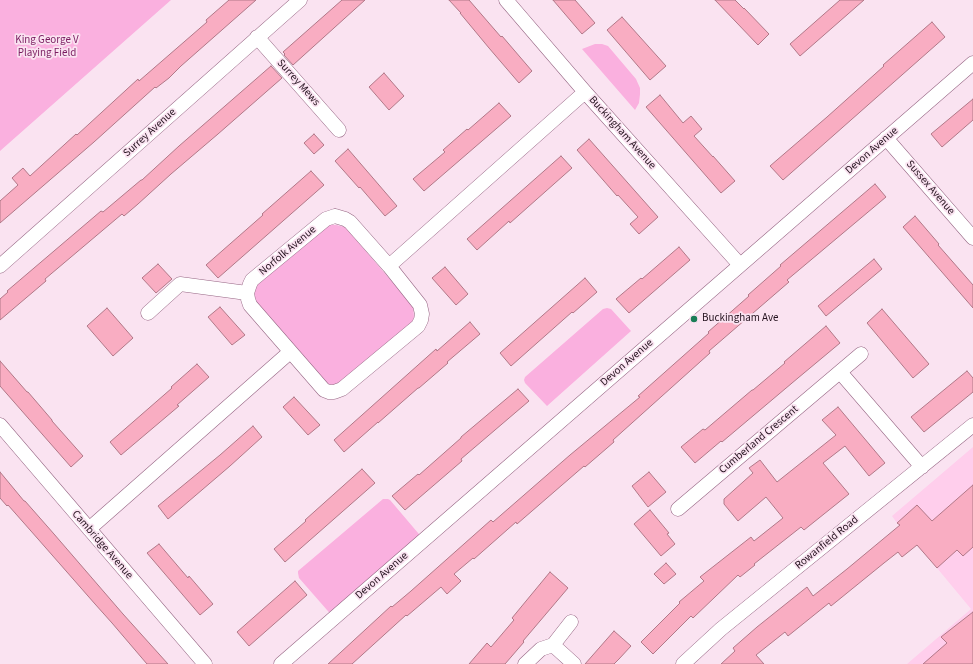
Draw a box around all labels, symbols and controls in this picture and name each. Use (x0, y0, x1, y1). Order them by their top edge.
park label: King George V Playing Field (15, 34, 79, 60)
street label: Surrey Mews (274, 57, 322, 109)
street label: Buckingham Avenue (586, 94, 658, 172)
street label: Surrey Avenue (121, 106, 179, 160)
street label: Devon Avenue (843, 125, 901, 177)
street label: Sussex Avenue (903, 158, 957, 218)
street label: Norfolk Avenue (257, 223, 319, 279)
place label: Buckingham Ave (702, 312, 778, 326)
marker: Buckingham Ave (689, 314, 699, 324)
street label: Devon Avenue (598, 337, 656, 389)
street label: Cumberland Crescent (717, 403, 801, 477)
street label: Cambridge Avenue (69, 508, 135, 582)
street label: Rowanfield Road (793, 513, 861, 573)
street label: Devon Avenue (353, 550, 411, 602)

